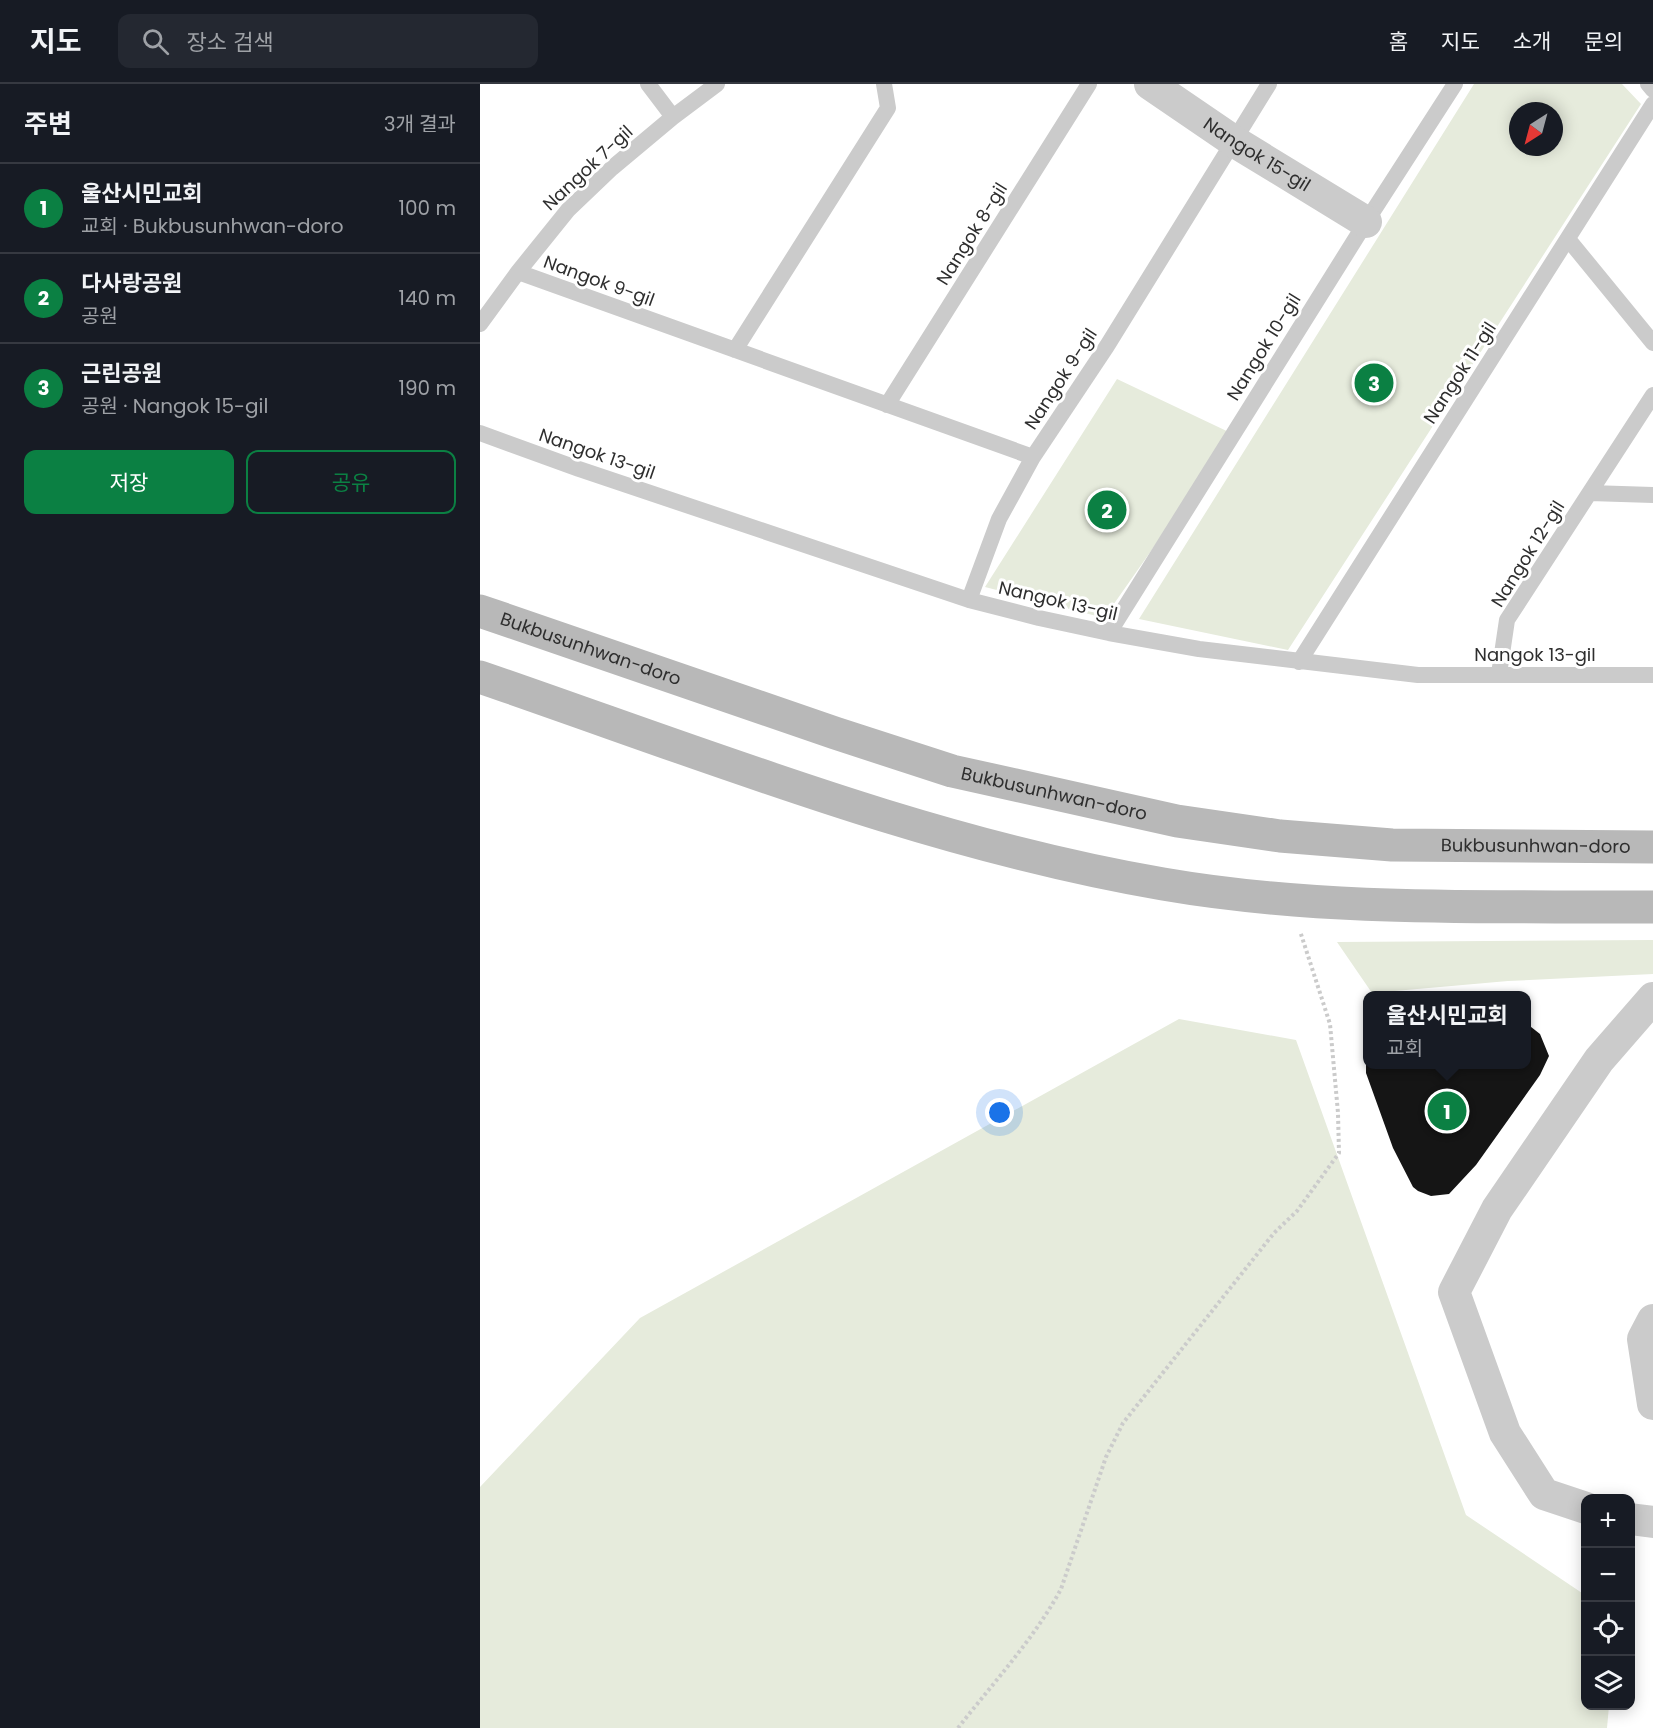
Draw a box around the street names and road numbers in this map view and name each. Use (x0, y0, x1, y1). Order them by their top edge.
street label: Nangok 15-gil (1198, 111, 1315, 197)
street label: Nangok 7-gil (537, 119, 638, 216)
street label: Nangok 8-gil (930, 178, 1013, 290)
street label: Nangok 9-gil (540, 249, 658, 312)
street label: Nangok 10-gil (1221, 288, 1307, 405)
street label: Nangok 11-gil (1417, 317, 1502, 428)
street label: Nangok 9-gil (1018, 323, 1103, 434)
street label: Nangok 13-gil (536, 422, 659, 485)
street label: Nangok 12-gil (1485, 496, 1570, 612)
street label: Nangok 13-gil (996, 575, 1120, 626)
street label: Bukbusunhwan-doro (497, 606, 685, 691)
street label: Nangok 13-gil (1474, 642, 1596, 667)
street label: Bukbusunhwan-doro (959, 760, 1150, 826)
street label: Bukbusunhwan-doro (1441, 832, 1631, 859)

